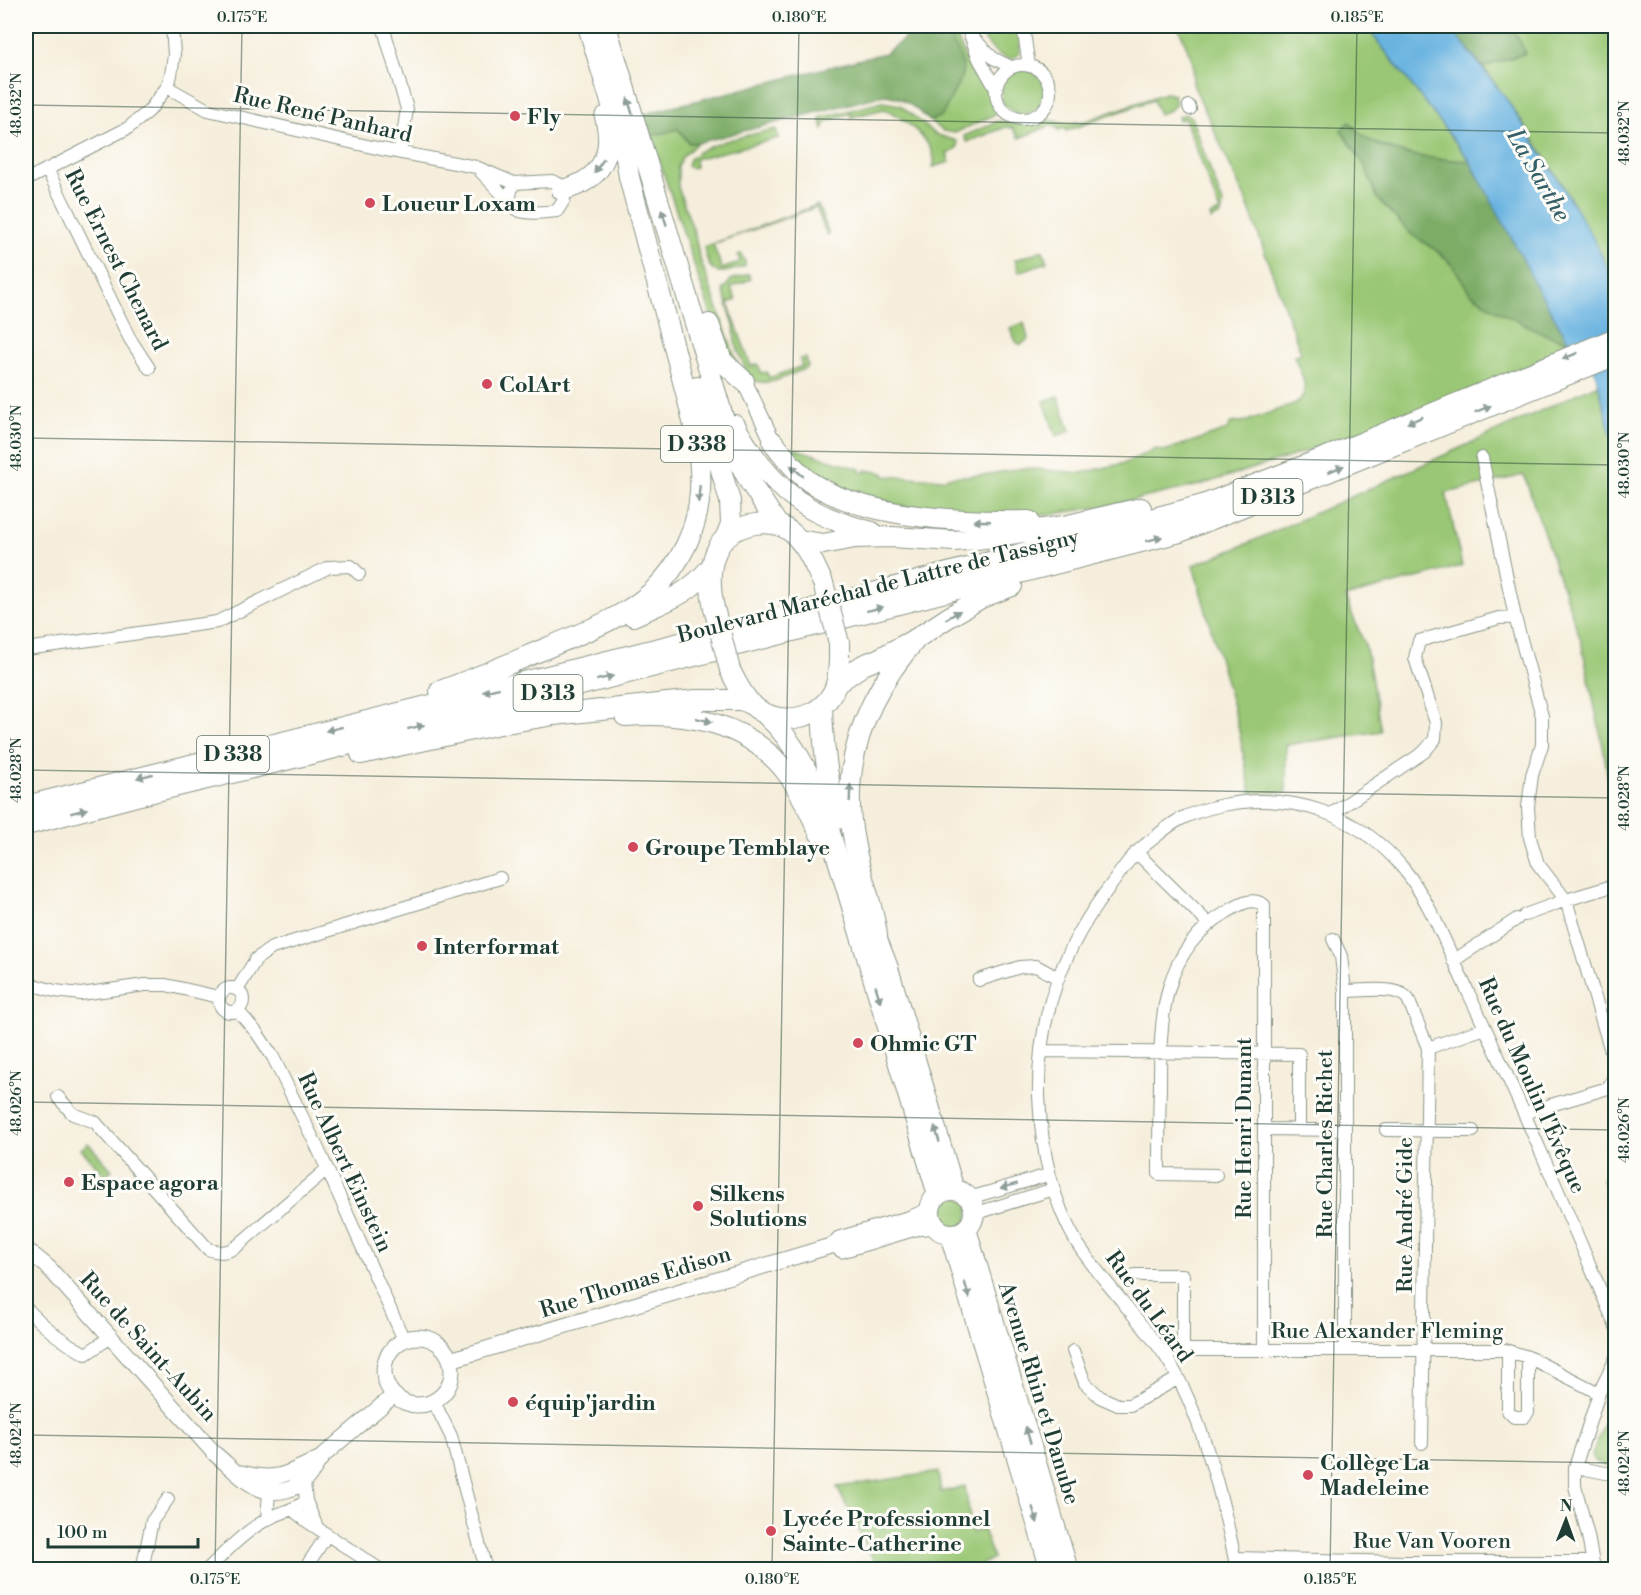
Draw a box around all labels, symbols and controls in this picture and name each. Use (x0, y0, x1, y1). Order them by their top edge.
text: 0.175°E (217, 8, 267, 27)
text: 0.180°E (772, 8, 826, 27)
text: 0.185°E (1330, 8, 1384, 27)
text: 48.032°N (7, 73, 26, 137)
street label: Rue René Panhard (231, 82, 415, 149)
one-way arrow (625, 97, 634, 115)
text: 48.032°N (1615, 101, 1634, 165)
place label: Fly (527, 104, 562, 131)
marker: Fly (508, 109, 522, 123)
water label: La Sarthe (1499, 123, 1577, 227)
one-way arrow (593, 158, 605, 174)
street label: Rue Ernest Chenard (58, 164, 173, 355)
place label: Loueur Loxam (382, 191, 536, 218)
marker: Loueur Loxam (363, 196, 377, 210)
one-way arrow (659, 208, 668, 226)
one-way arrow (1561, 351, 1579, 361)
place label: ColArt (499, 372, 570, 399)
marker: ColArt (480, 377, 494, 391)
one-way arrow (1474, 404, 1492, 413)
text: 48.030°N (7, 405, 26, 471)
one-way arrow (1406, 416, 1424, 425)
road number: D 338 (661, 426, 733, 462)
text: 48.030°N (1615, 432, 1634, 498)
one-way arrow (790, 464, 805, 478)
one-way arrow (1327, 464, 1345, 474)
road number: D 313 (1234, 479, 1302, 515)
one-way arrow (694, 485, 704, 504)
one-way arrow (972, 517, 991, 526)
street label: Boulevard Maréchal de Lattre de Tassigny (674, 523, 1082, 650)
one-way arrow (1145, 534, 1163, 543)
one-way arrow (866, 604, 884, 614)
one-way arrow (945, 609, 961, 620)
one-way arrow (596, 673, 614, 683)
road number: D 313 (514, 675, 582, 711)
one-way arrow (481, 685, 500, 695)
one-way arrow (695, 716, 713, 725)
one-way arrow (407, 722, 425, 731)
one-way arrow (325, 724, 343, 734)
road number: D 338 (197, 736, 269, 772)
text: 48.028°N (7, 737, 26, 803)
text: 48.028°N (1615, 765, 1634, 831)
one-way arrow (135, 772, 154, 782)
one-way arrow (846, 783, 855, 802)
one-way arrow (70, 805, 88, 815)
place label: Groupe Temblaye (645, 835, 830, 862)
marker: Groupe Temblaye (626, 840, 640, 854)
place label: Interformat (434, 934, 559, 961)
marker: Interformat (415, 939, 429, 953)
street label: Rue du Moulin l'Évêque (1472, 973, 1592, 1198)
one-way arrow (874, 985, 883, 1003)
place label: Ohmic GT (870, 1031, 976, 1058)
marker: Ohmic GT (851, 1036, 865, 1050)
street label: Rue Henri Dunant (1231, 1037, 1258, 1219)
street label: Rue Charles Richet (1312, 1049, 1339, 1239)
street label: Rue Albert Einstein (291, 1068, 398, 1257)
text: 48.026°N (7, 1070, 26, 1136)
text: 48.026°N (1615, 1097, 1634, 1163)
one-way arrow (932, 1125, 941, 1143)
street label: Rue André Gide (1392, 1137, 1419, 1293)
place label: Espace agora (81, 1170, 220, 1197)
marker: Espace agora (62, 1175, 76, 1189)
place label: Silkens Solutions (710, 1181, 807, 1233)
one-way arrow (1000, 1182, 1018, 1191)
marker: Silkens Solutions (691, 1199, 705, 1213)
street label: Rue Thomas Edison (537, 1240, 734, 1324)
street label: Rue du Léard (1099, 1246, 1199, 1368)
street label: Rue de Saint-Aubin (74, 1267, 222, 1428)
street label: Avenue Rhin et Danube (992, 1278, 1085, 1508)
one-way arrow (963, 1281, 972, 1299)
street label: Rue Alexander Fleming (1271, 1318, 1504, 1345)
place label: équip'jardin (525, 1390, 656, 1417)
marker: équip'jardin (506, 1395, 520, 1409)
text: 48.024°N (7, 1402, 26, 1468)
one-way arrow (1023, 1426, 1032, 1444)
text: 48.024°N (1615, 1430, 1634, 1496)
place label: Collège La Madeleine (1320, 1450, 1431, 1502)
marker: Collège La Madeleine (1301, 1468, 1315, 1482)
north arrow (1536, 1490, 1596, 1550)
text: N (1560, 1496, 1573, 1516)
place label: Lycée Professionnel Sainte-Catherine (783, 1506, 990, 1558)
one-way arrow (1031, 1506, 1040, 1524)
scale bar (48, 1511, 198, 1549)
text: 100 m (57, 1521, 108, 1544)
marker: Lycée Professionnel Sainte-Catherine (764, 1524, 778, 1538)
street label: Rue Van Vooren (1353, 1528, 1511, 1555)
text: 0.175°E (190, 1570, 240, 1589)
text: 0.180°E (745, 1570, 799, 1589)
text: 0.185°E (1303, 1570, 1357, 1589)

